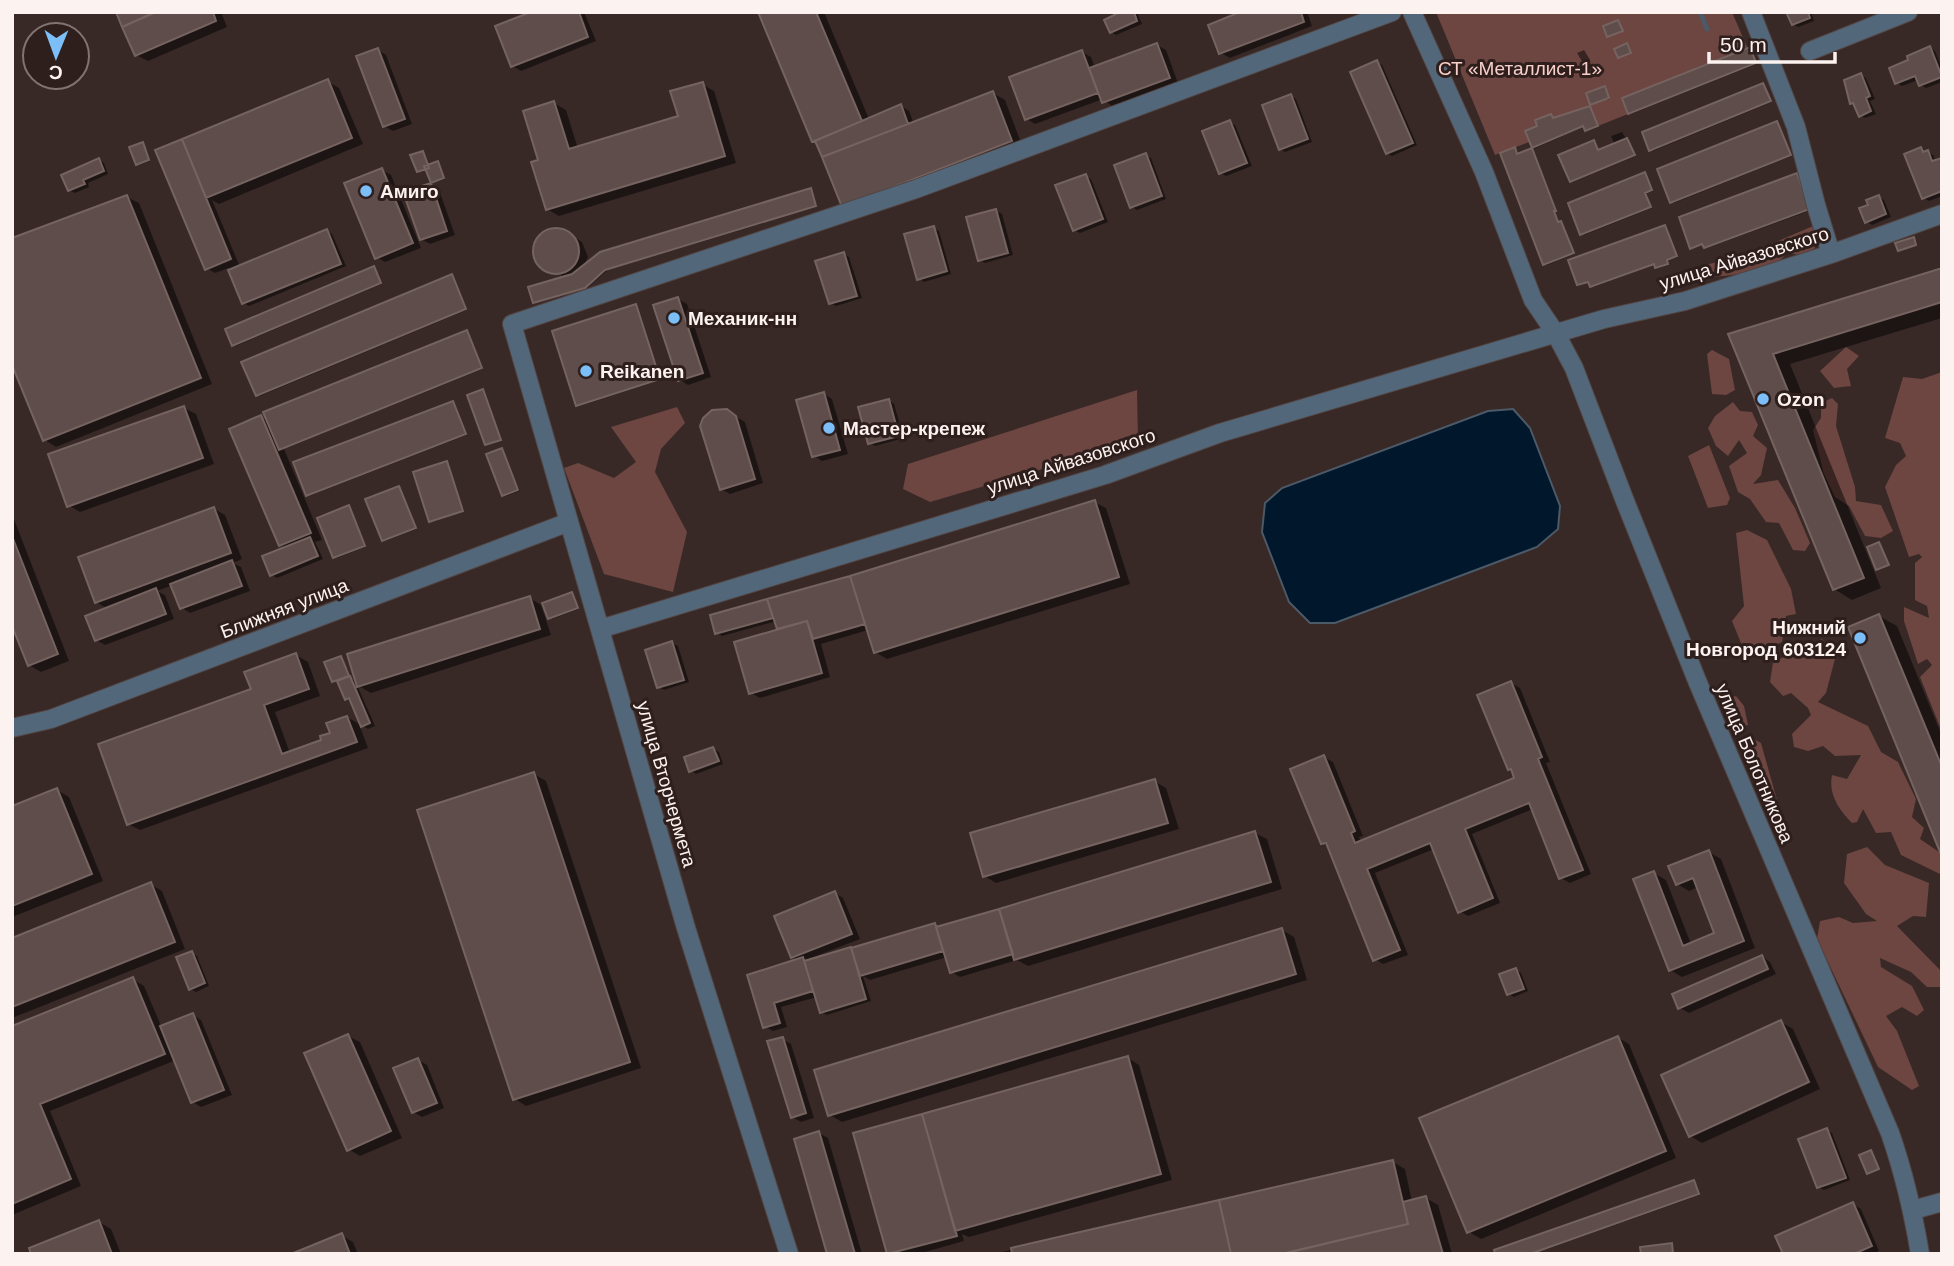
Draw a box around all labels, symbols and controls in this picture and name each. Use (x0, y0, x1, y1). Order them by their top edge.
north arrow (21, 21, 91, 91)
scale bar (1709, 21, 1835, 65)
text: 50 m (1720, 33, 1767, 56)
park label: СТ «Металлист-1» (1438, 58, 1602, 79)
text: С (48, 62, 63, 83)
place label: Амиго (380, 181, 439, 202)
marker: Амиго (358, 183, 374, 199)
street label: улица Айвазовского (1657, 223, 1831, 294)
place label: Механик-нн (688, 308, 797, 329)
marker: Механик-нн (666, 310, 682, 326)
place label: Reikanen (600, 361, 684, 382)
marker: Reikanen (578, 363, 594, 379)
place label: Ozon (1777, 389, 1825, 410)
marker: Ozon (1755, 391, 1771, 407)
place label: Мастер-крепеж (843, 418, 985, 439)
marker: Мастер-крепеж (821, 420, 837, 436)
street label: улица Айвазовского (984, 424, 1158, 499)
street label: Ближняя улица (217, 574, 351, 643)
place label: Нижний Новгород 603124 (1686, 617, 1846, 660)
marker: Нижний Новгород 603124 (1852, 630, 1868, 646)
street label: улица Болотникова (1711, 680, 1798, 846)
street label: улица Вторчермета (633, 699, 700, 870)

